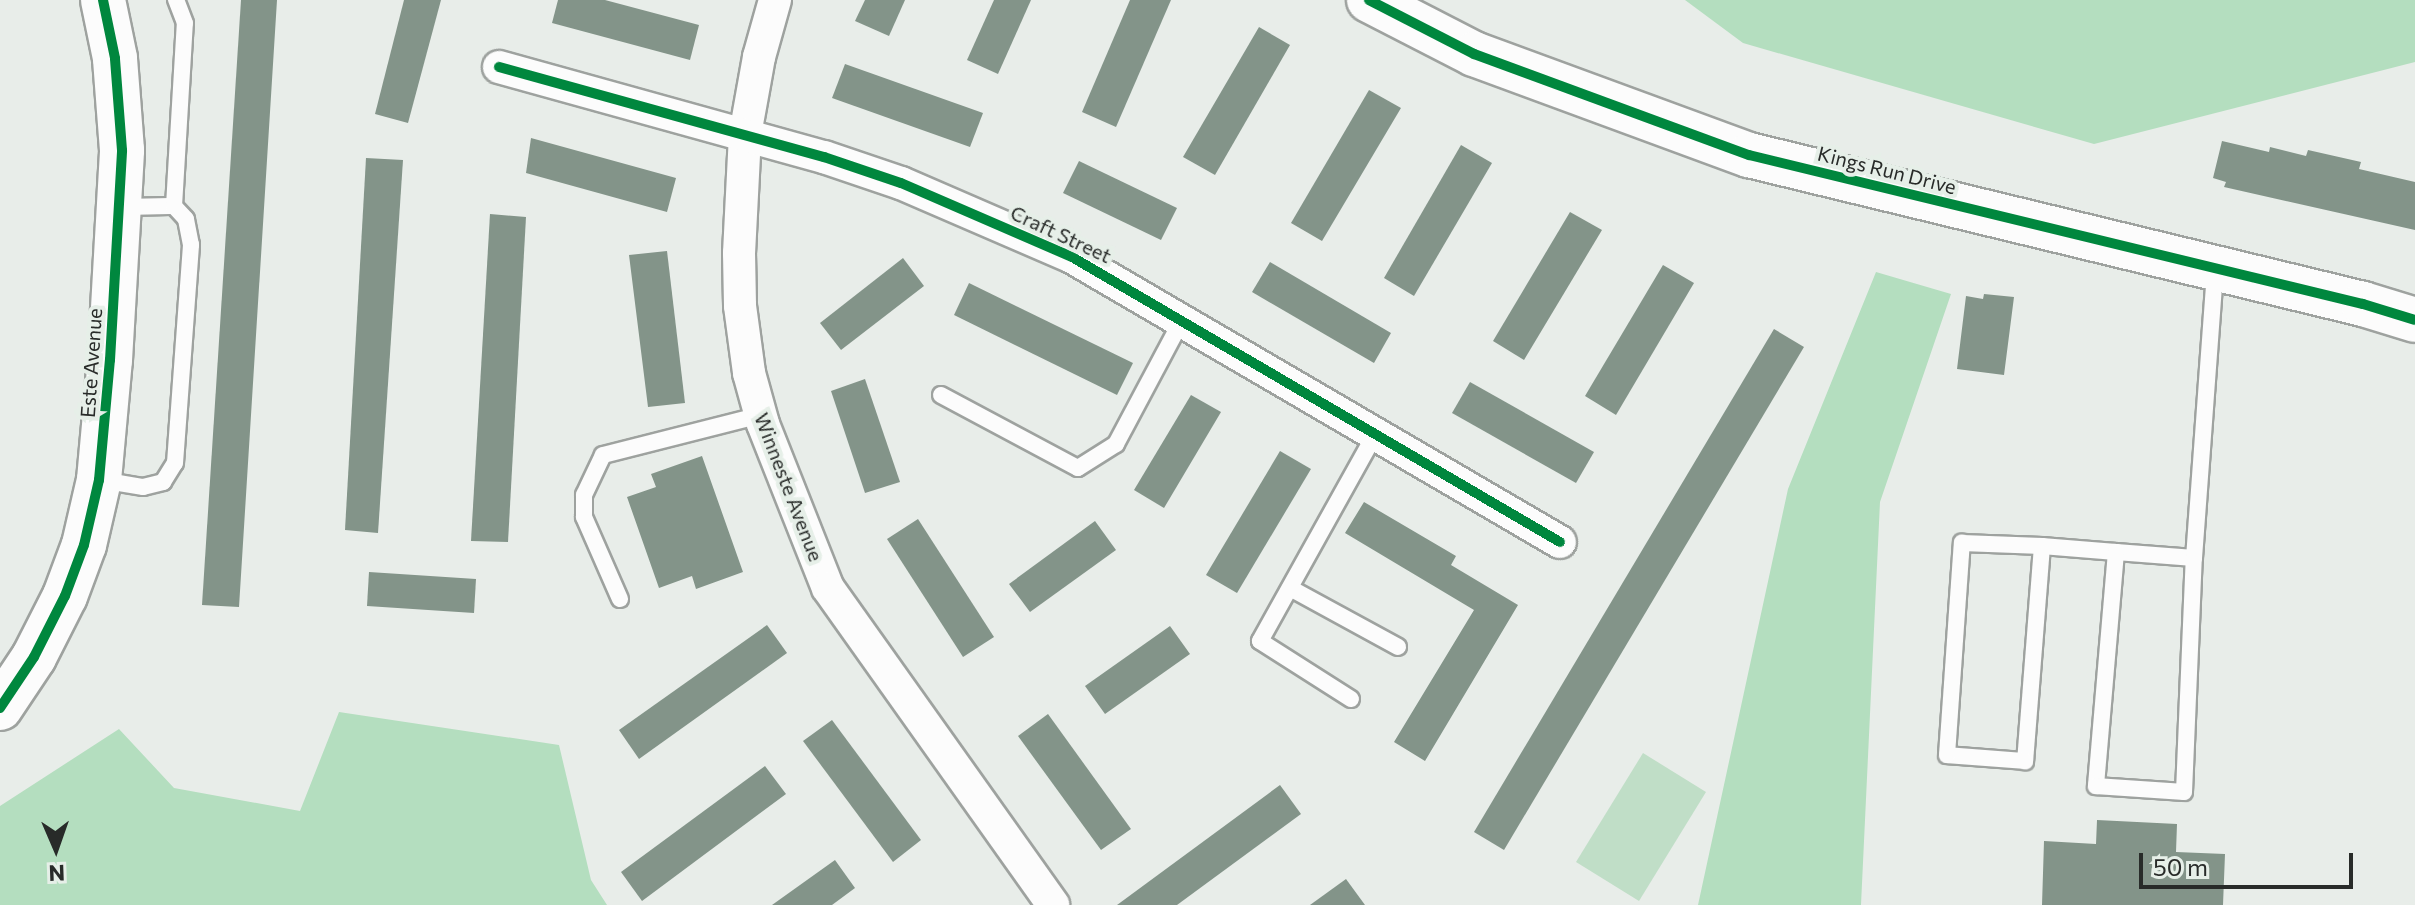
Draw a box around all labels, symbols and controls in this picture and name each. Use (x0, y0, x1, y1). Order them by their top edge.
street label: Kings Run Drive (1815, 141, 1959, 199)
street label: Craft Street (1007, 200, 1115, 268)
street label: Este Avenue (75, 307, 107, 419)
street label: Winneste Avenue (750, 409, 828, 565)
north arrow (16, 809, 96, 889)
scale bar (2143, 837, 2357, 887)
text: 50 m (2153, 852, 2208, 881)
text: N (48, 860, 66, 887)

